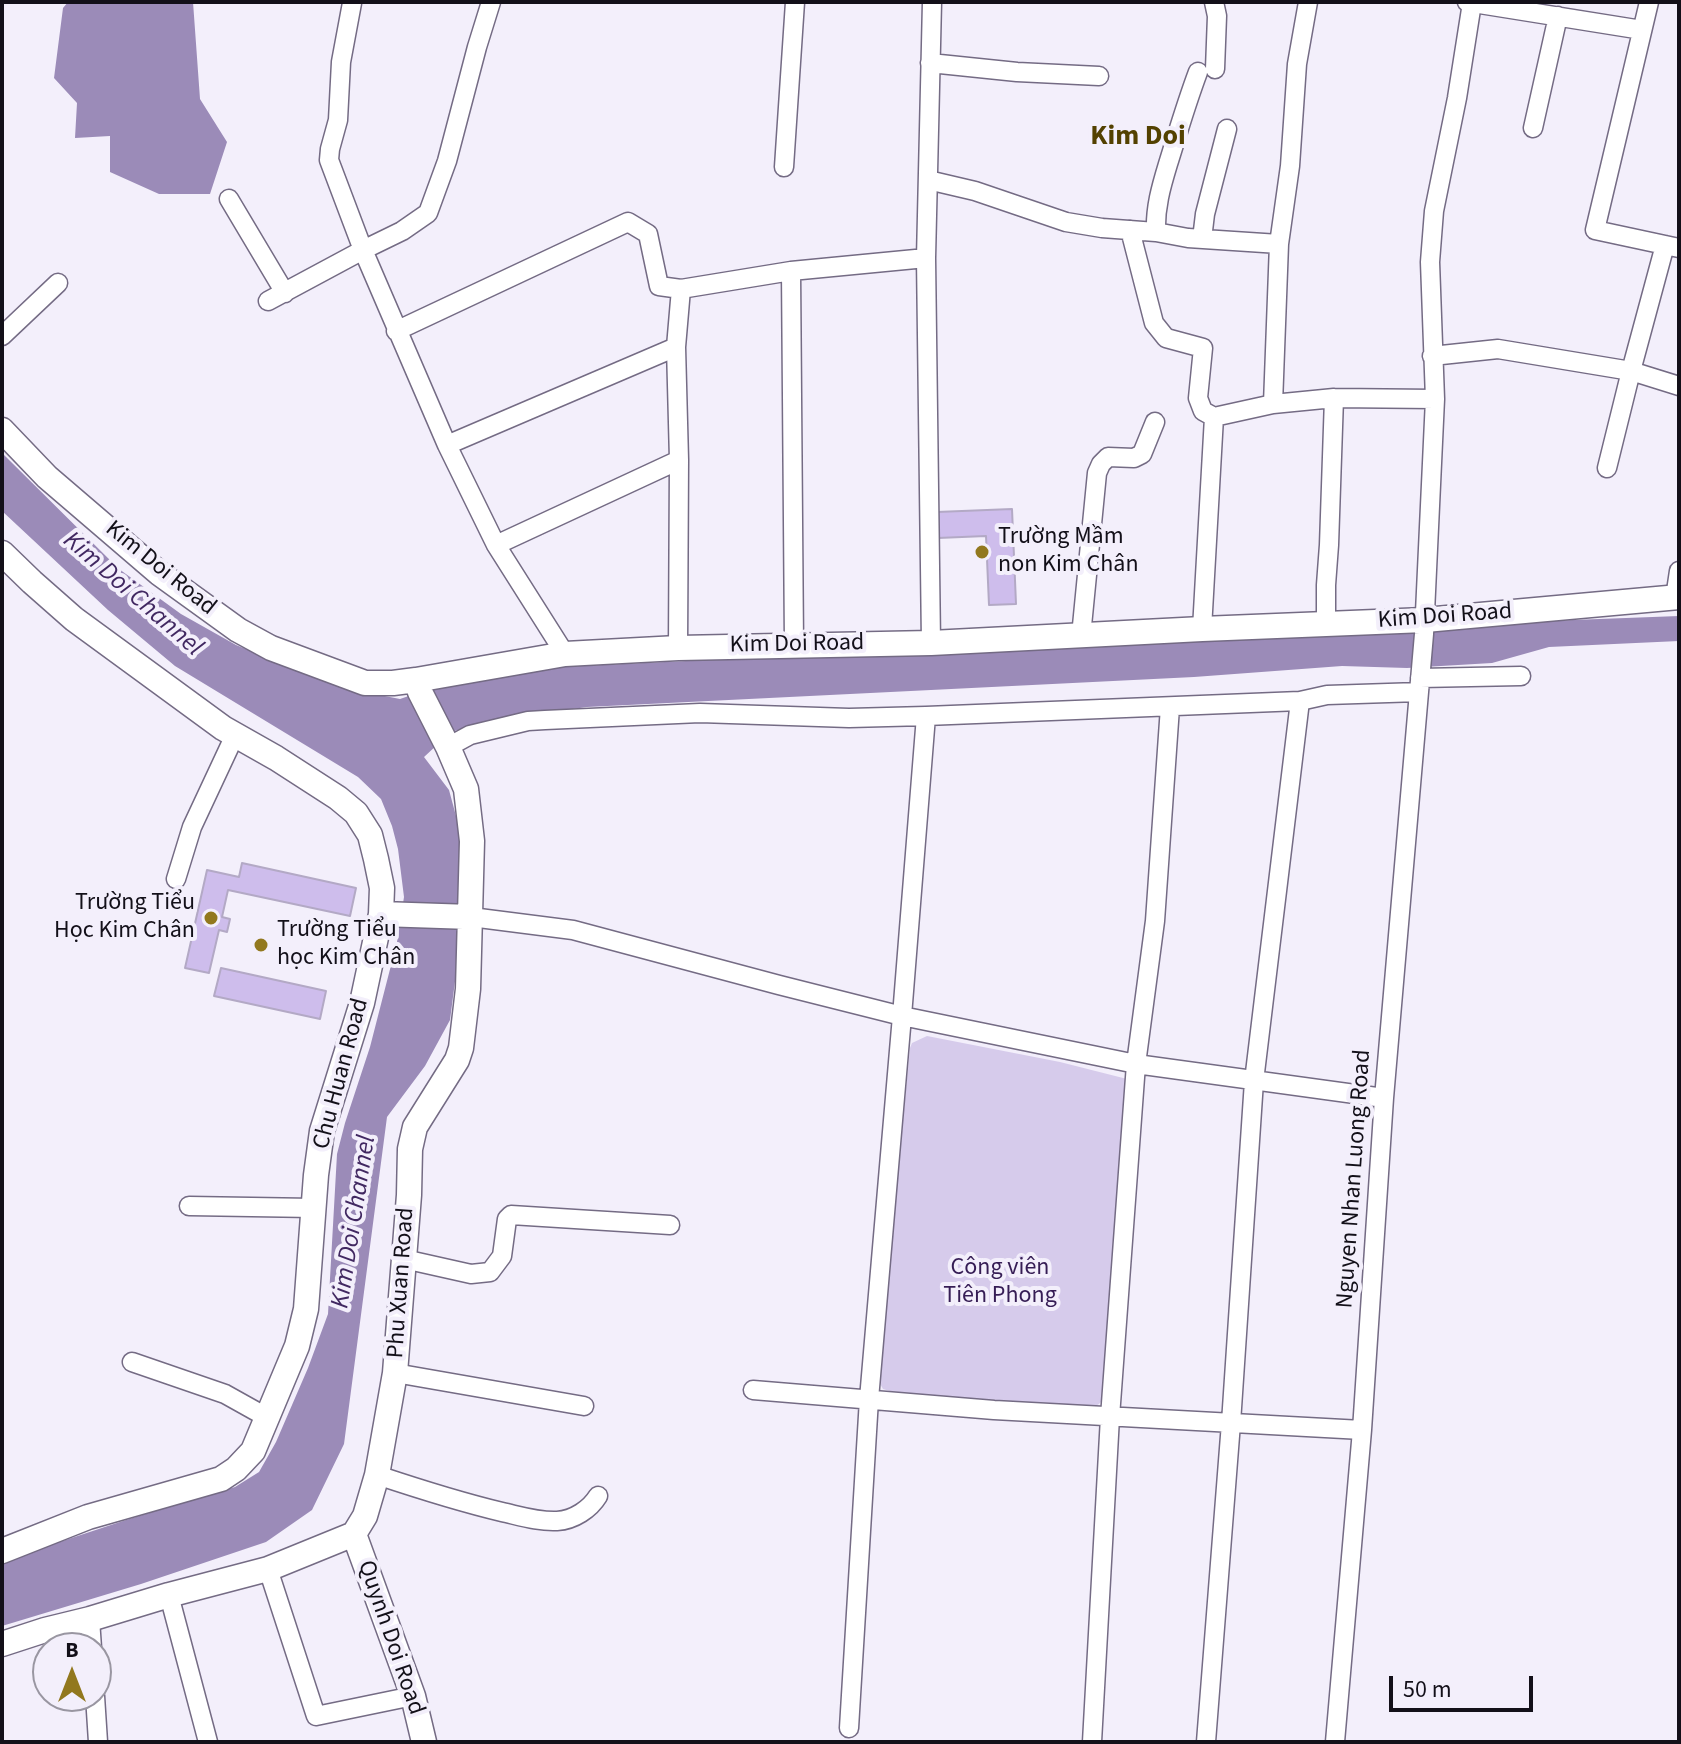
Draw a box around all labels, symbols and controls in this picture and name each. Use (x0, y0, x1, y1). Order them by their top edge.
district label: Kim Doi (1090, 121, 1186, 155)
street label: Kim Doi Road (99, 515, 221, 623)
place label: Trường Mầm non Kim Chân (998, 524, 1139, 580)
water label: Kim Doi Channel (56, 526, 208, 664)
marker: Trường Mầm non Kim Chân (973, 543, 991, 561)
street label: Kim Doi Road (1377, 598, 1513, 636)
street label: Kim Doi Road (730, 629, 864, 661)
place label: Trường Tiểu Học Kim Chân (54, 890, 195, 946)
marker: Trường Tiểu Học Kim Chân (202, 909, 220, 927)
place label: Trường Tiểu học Kim Chân (277, 917, 415, 973)
marker: Trường Tiểu học Kim Chân (252, 936, 270, 954)
street label: Chu Huan Road (308, 995, 376, 1153)
street label: Nguyen Nhan Luong Road (1332, 1049, 1378, 1309)
water label: Kim Doi Channel (326, 1133, 384, 1311)
street label: Phu Xuan Road (382, 1207, 422, 1359)
park label: Công viên Tiên Phong (943, 1255, 1057, 1311)
street label: Quynh Doi Road (350, 1557, 430, 1719)
north arrow (32, 1632, 112, 1712)
text: B (65, 1634, 79, 1666)
scale bar (1393, 1660, 1537, 1710)
text: 50 m (1403, 1672, 1452, 1707)

